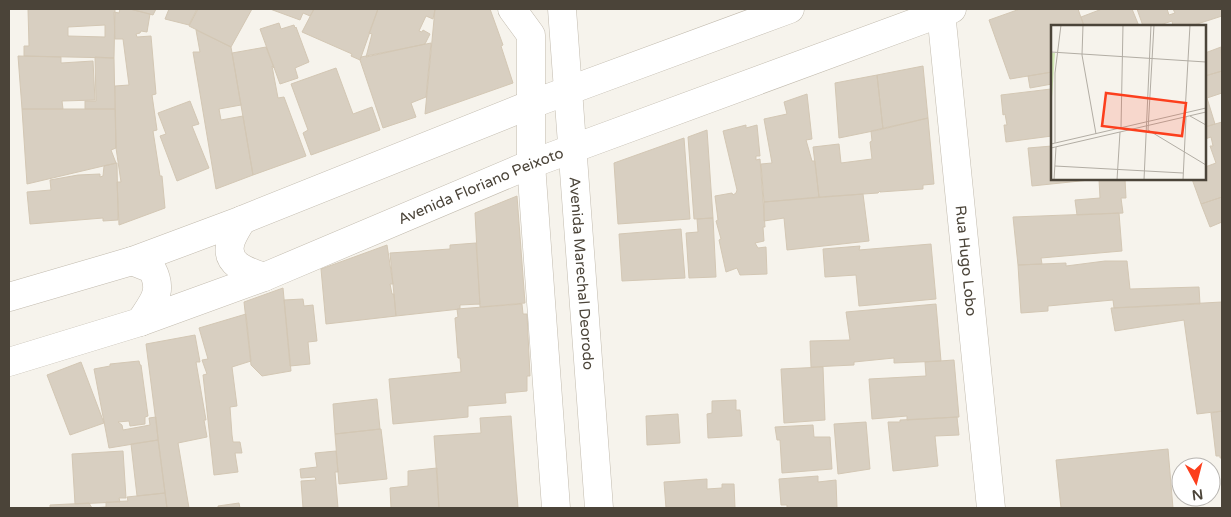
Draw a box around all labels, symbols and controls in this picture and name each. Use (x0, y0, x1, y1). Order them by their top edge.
inset map (1051, 25, 1206, 180)
street label: Avenida Floriano Peixoto (395, 144, 566, 228)
street label: Avenida Marechal Deorodo (565, 176, 598, 371)
street label: Rua Hugo Lobo (952, 204, 981, 317)
north arrow (1171, 457, 1221, 507)
text: N (1191, 485, 1204, 504)

